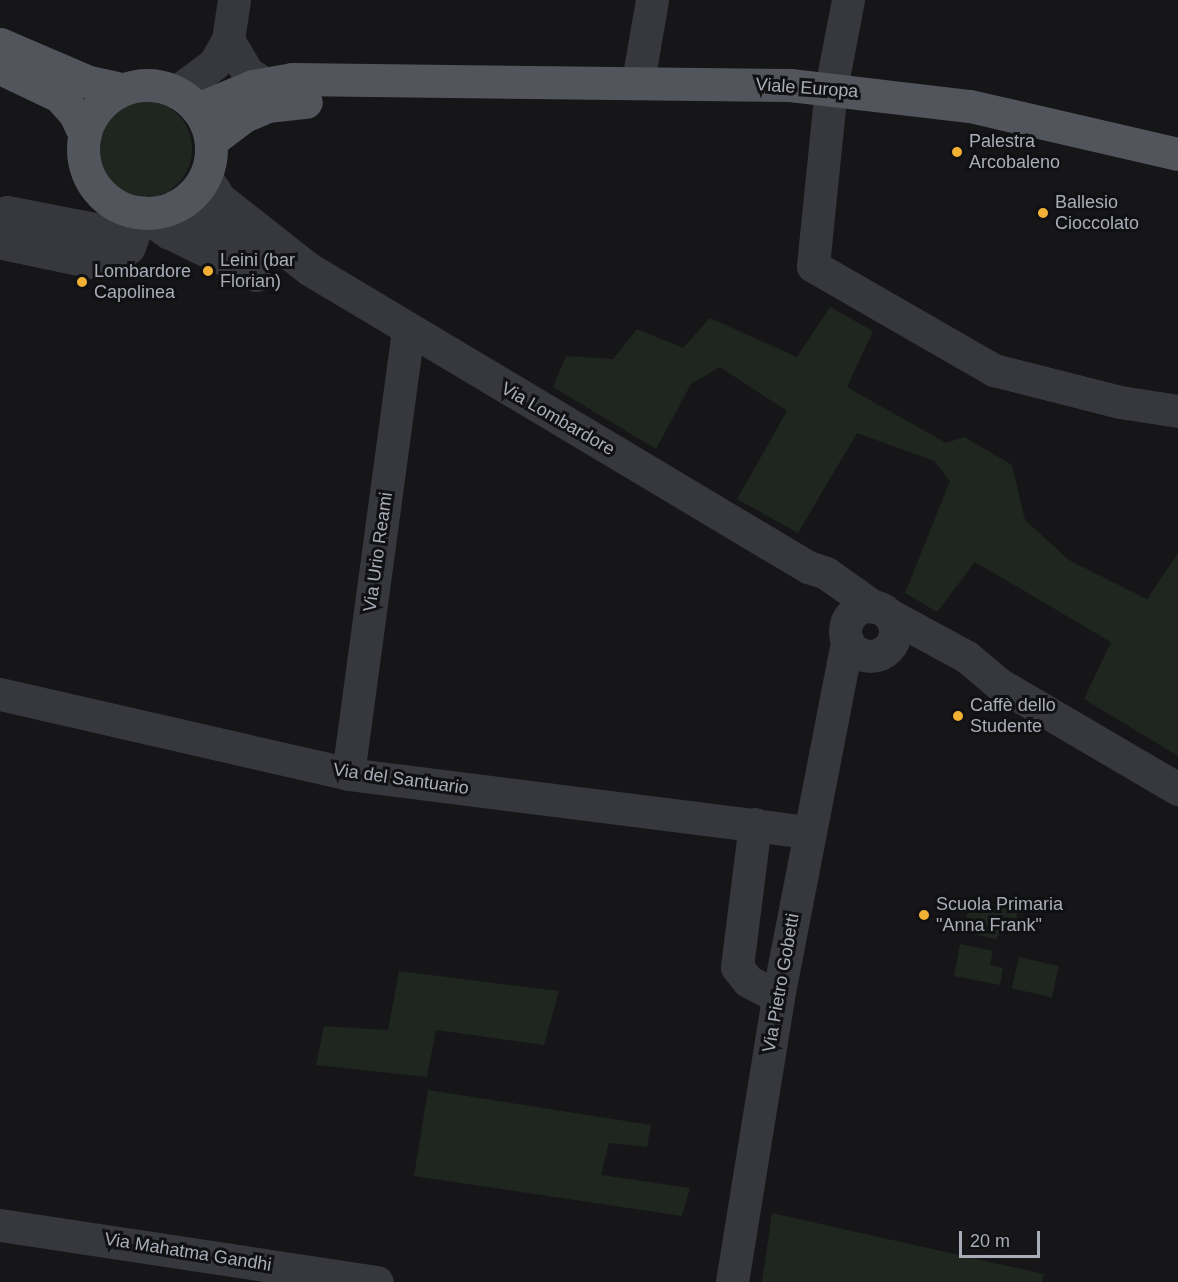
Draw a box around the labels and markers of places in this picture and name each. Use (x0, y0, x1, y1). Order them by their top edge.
place label: Palestra Arcobaleno (969, 131, 1060, 174)
marker: Palestra Arcobaleno (950, 145, 964, 159)
place label: Ballesio Cioccolato (1055, 192, 1139, 234)
marker: Ballesio Cioccolato (1036, 206, 1050, 220)
place label: Leini (bar Florian) (220, 250, 295, 292)
place label: Lombardore Capolinea (94, 261, 191, 304)
marker: Leini (bar Florian) (201, 264, 215, 278)
marker: Lombardore Capolinea (75, 275, 89, 289)
place label: Caffè dello Studente (970, 695, 1056, 738)
marker: Caffè dello Studente (951, 709, 965, 723)
place label: Scuola Primaria "Anna Frank" (936, 894, 1063, 936)
marker: Scuola Primaria "Anna Frank" (917, 908, 931, 922)

